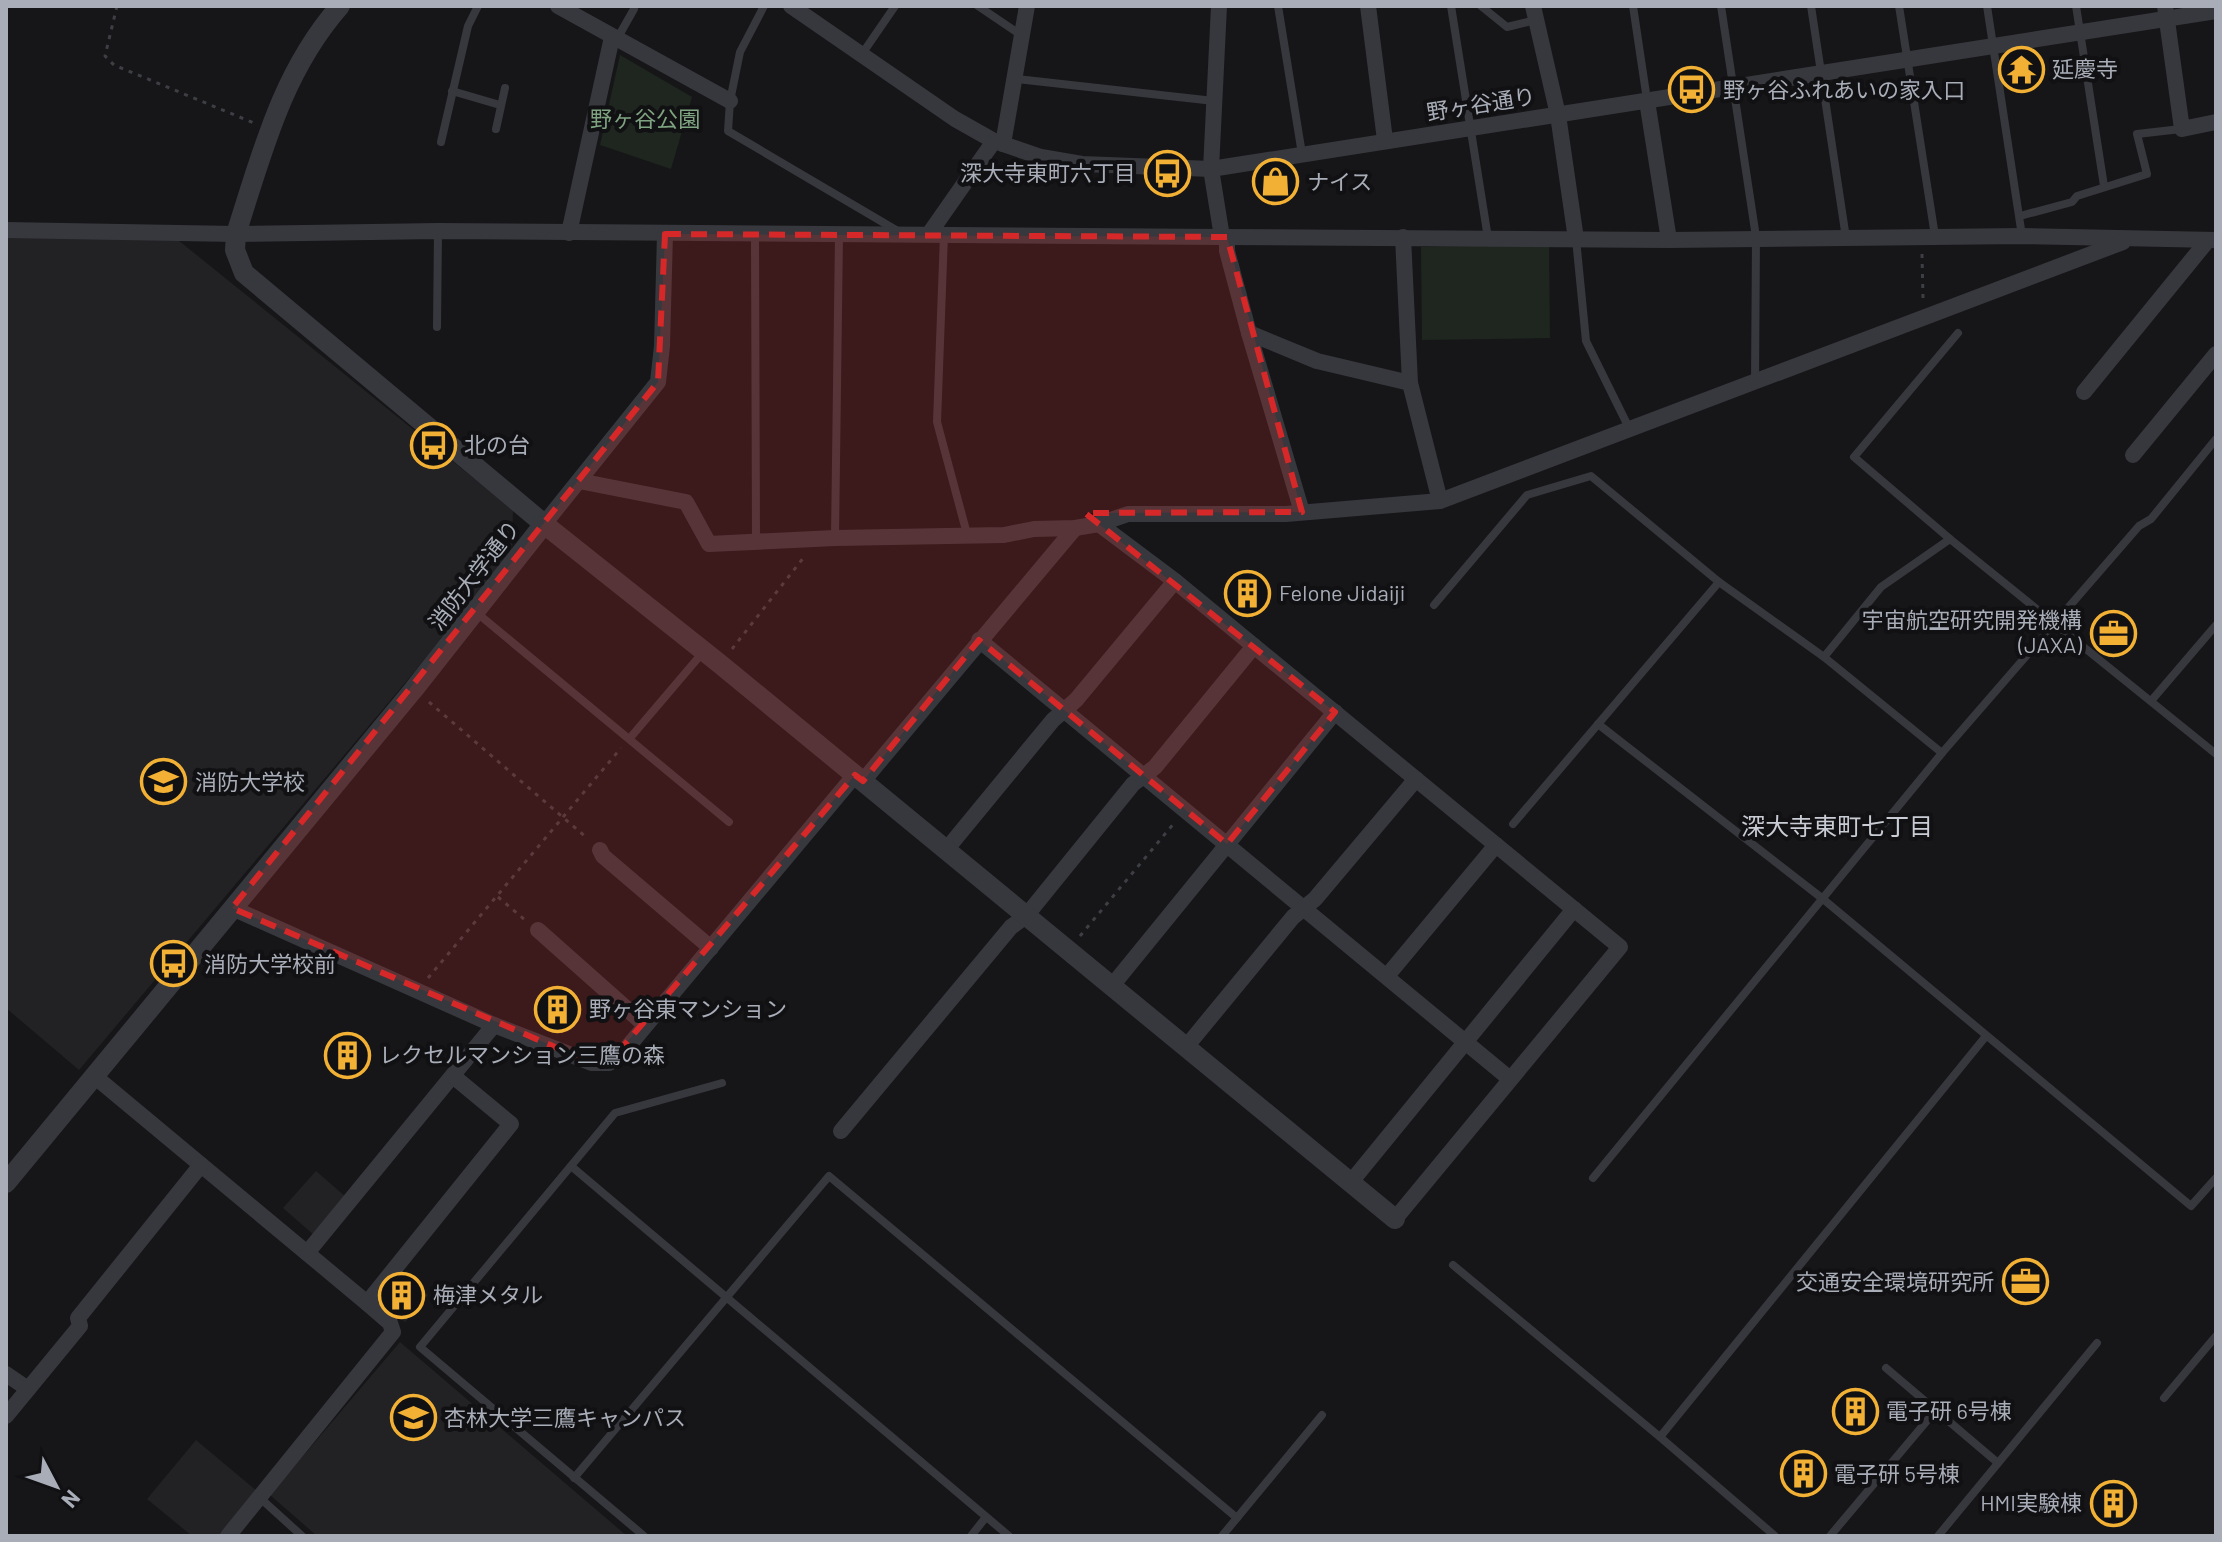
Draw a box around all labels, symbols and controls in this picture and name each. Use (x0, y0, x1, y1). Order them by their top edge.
temple icon: 延慶寺 (1997, 45, 2045, 93)
place label: 延慶寺 (2052, 55, 2118, 81)
bus stop icon: 野ヶ谷ふれあいの家入口 (1668, 66, 1716, 114)
place label: 野ヶ谷ふれあいの家入口 (1723, 76, 1965, 102)
street label: 野ヶ谷通り (1424, 82, 1537, 124)
park label: 野ヶ谷公園 (590, 105, 700, 131)
bus stop icon: 深大寺東町六丁目 (1143, 149, 1191, 197)
shop icon: ナイス (1252, 158, 1300, 206)
place label: 深大寺東町六丁目 (960, 159, 1136, 185)
place label: ナイス (1307, 168, 1372, 194)
bus stop icon: 北の台 (409, 421, 457, 469)
place label: 北の台 (464, 431, 530, 457)
street label: 消防大学通り (422, 514, 524, 634)
building icon: Felone Jidaiji (1224, 569, 1272, 617)
place label: Felone Jidaiji (1279, 579, 1405, 605)
place label: 宇宙航空研究開発機構 (JAXA) (1862, 606, 2082, 657)
office icon: 宇宙航空研究開発機構 (JAXA) (2089, 609, 2137, 657)
school or university icon: 消防大学校 (140, 758, 188, 806)
place label: 消防大学校 (195, 768, 305, 794)
district label: 深大寺東町七丁目 (1741, 811, 1933, 840)
bus stop icon: 消防大学校前 (149, 940, 197, 988)
place label: 消防大学校前 (204, 950, 336, 976)
building icon: 野ヶ谷東マンション (534, 985, 582, 1033)
place label: 野ヶ谷東マンション (589, 995, 787, 1021)
building icon: レクセルマンション三鷹の森 (324, 1031, 372, 1079)
place label: レクセルマンション三鷹の森 (379, 1041, 665, 1067)
office icon: 交通安全環境研究所 (2001, 1258, 2049, 1306)
place label: 交通安全環境研究所 (1796, 1268, 1994, 1294)
building icon: 梅津メタル (378, 1271, 426, 1319)
place label: 梅津メタル (433, 1281, 543, 1307)
building icon: 電子研 6号棟 (1831, 1387, 1879, 1435)
school or university icon: 杏林大学三鷹キャンパス (389, 1394, 437, 1442)
place label: 電子研 6号棟 (1886, 1397, 2012, 1423)
place label: 杏林大学三鷹キャンパス (444, 1404, 686, 1430)
north arrow (16, 1446, 96, 1526)
building icon: 電子研 5号棟 (1779, 1450, 1827, 1498)
place label: 電子研 5号棟 (1834, 1460, 1960, 1486)
building icon: HMI実験棟 (2089, 1479, 2137, 1527)
text: N (57, 1486, 86, 1514)
place label: HMI実験棟 (1980, 1489, 2082, 1515)

